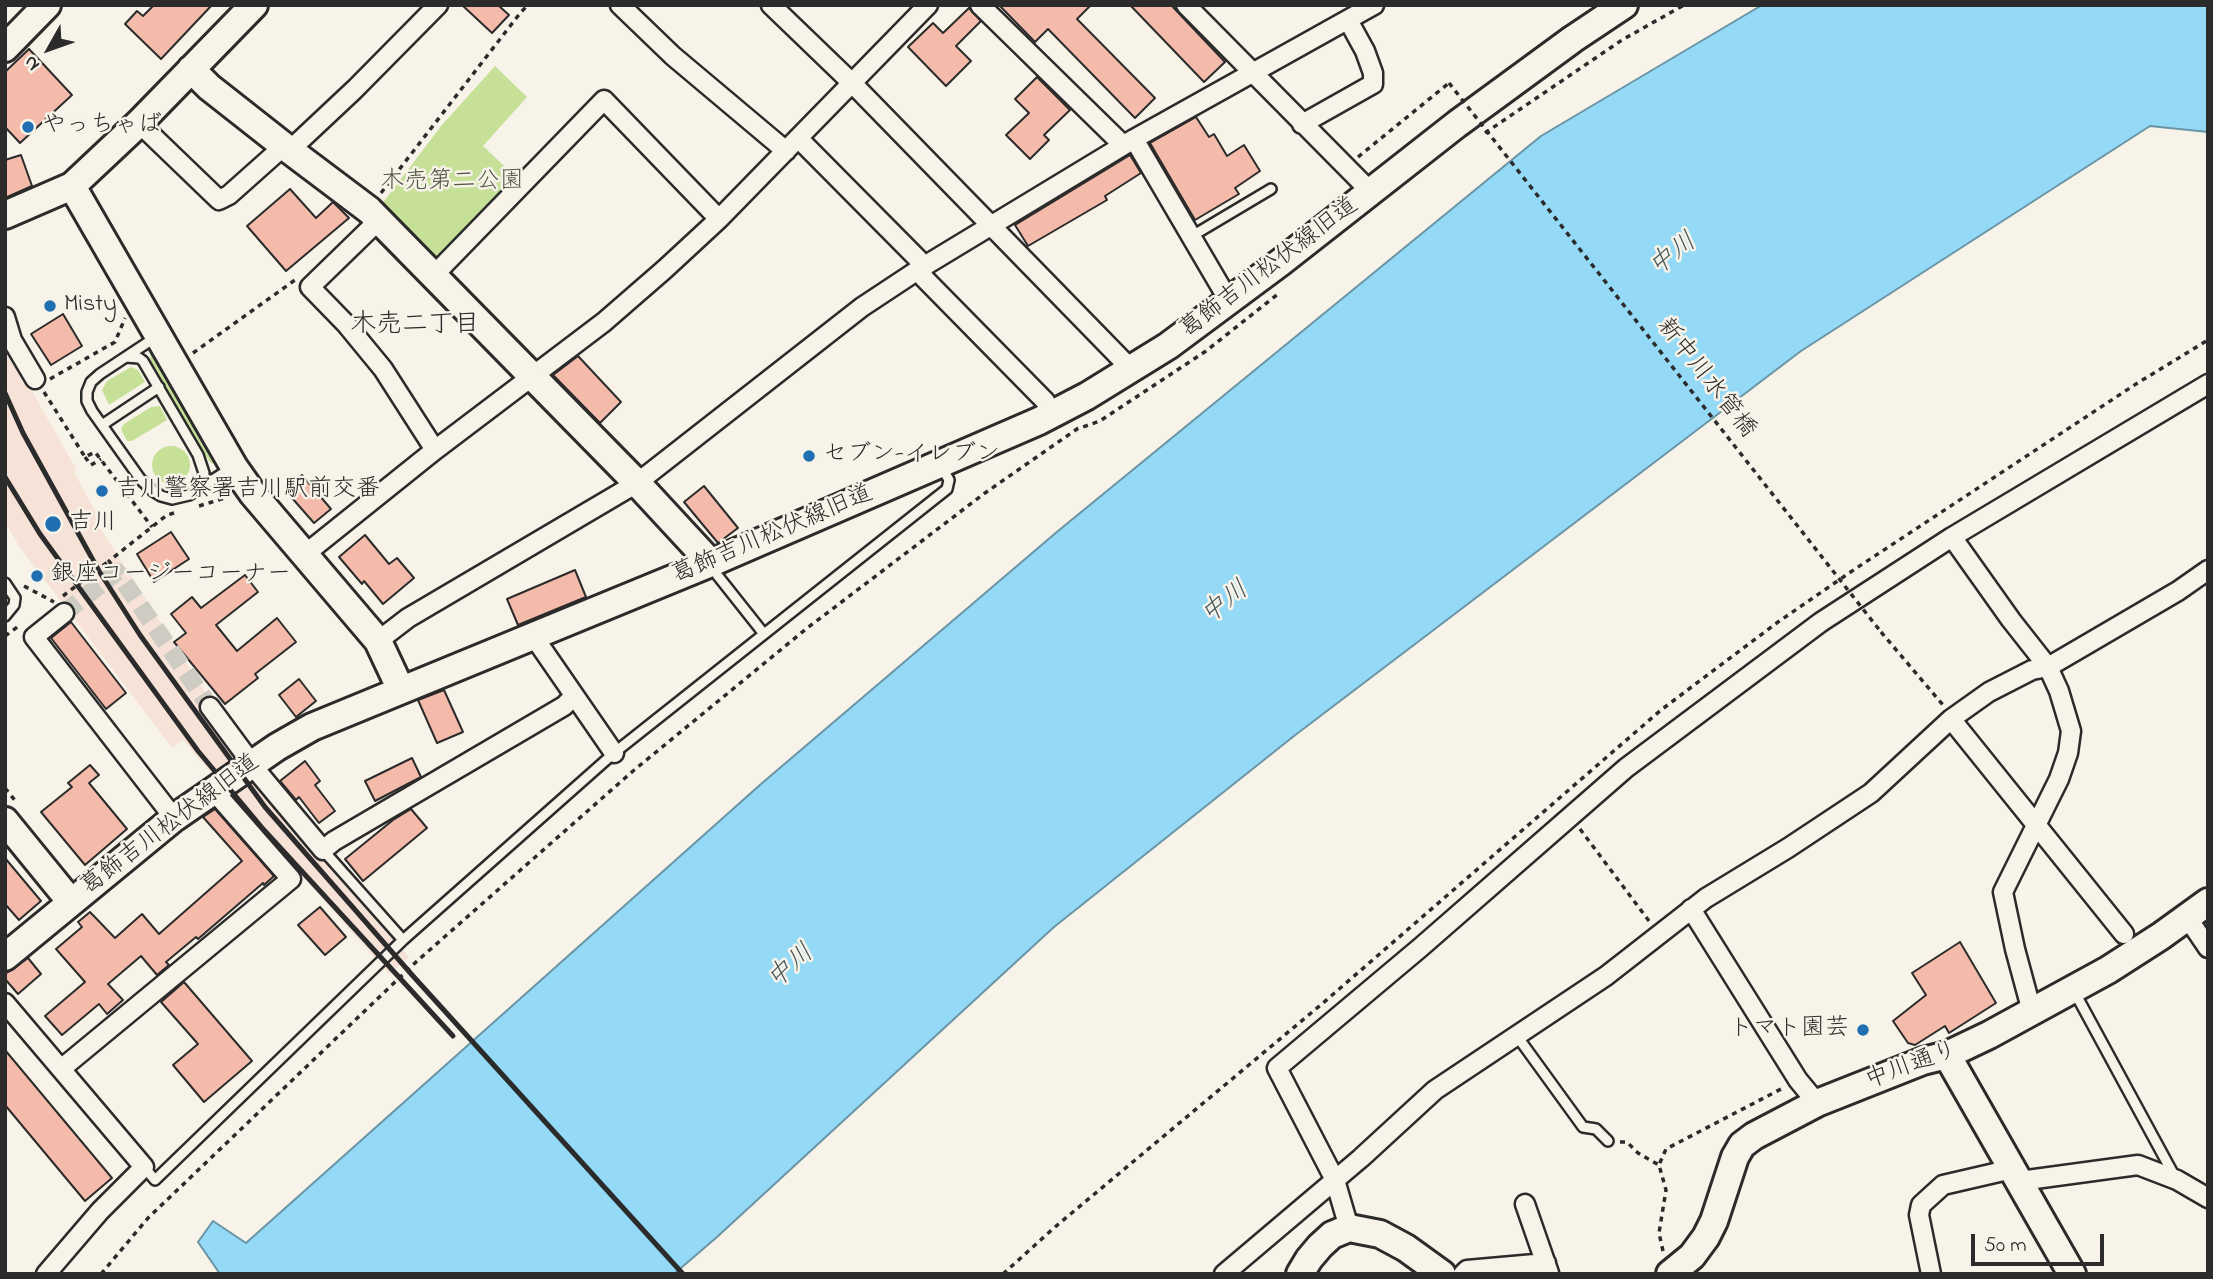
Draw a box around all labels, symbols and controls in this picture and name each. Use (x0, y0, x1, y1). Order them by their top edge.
north arrow (14, 14, 84, 84)
text: N (18, 49, 47, 76)
place label: やっちゃば (42, 113, 162, 141)
marker: やっちゃば (20, 119, 36, 135)
park label: 木売第二公園 (380, 169, 524, 197)
street label: 葛飾吉川松伏線旧道 (1175, 193, 1365, 345)
water label: 中川 (1644, 228, 1704, 284)
place label: Misty (64, 292, 117, 320)
marker: Misty (42, 298, 58, 314)
district label: 木売二丁目 (350, 311, 480, 343)
street label: 新中川水管橋 (1649, 313, 1761, 445)
place label: セブン-イレブン (823, 442, 1000, 470)
marker: セブン-イレブン (801, 448, 817, 464)
place label: 吉川警察署吉川駅前交番 (116, 477, 380, 505)
street label: 葛飾吉川松伏線旧道 (668, 481, 878, 591)
marker: 吉川警察署吉川駅前交番 (94, 483, 110, 499)
place label: 吉川 (69, 510, 117, 538)
marker: 吉川 (43, 514, 63, 534)
place label: 銀座コージーコーナー (51, 562, 291, 590)
marker: 銀座コージーコーナー (29, 568, 45, 584)
water label: 中川 (1196, 576, 1256, 632)
street label: 葛飾吉川松伏線旧道 (76, 750, 266, 902)
water label: 中川 (762, 939, 822, 997)
place label: トマト園芸 (1729, 1016, 1849, 1044)
marker: トマト園芸 (1855, 1022, 1871, 1038)
street label: 中川通り (1862, 1037, 1962, 1097)
scale bar (1975, 1220, 2108, 1264)
text: 50 m (1984, 1231, 2027, 1261)

